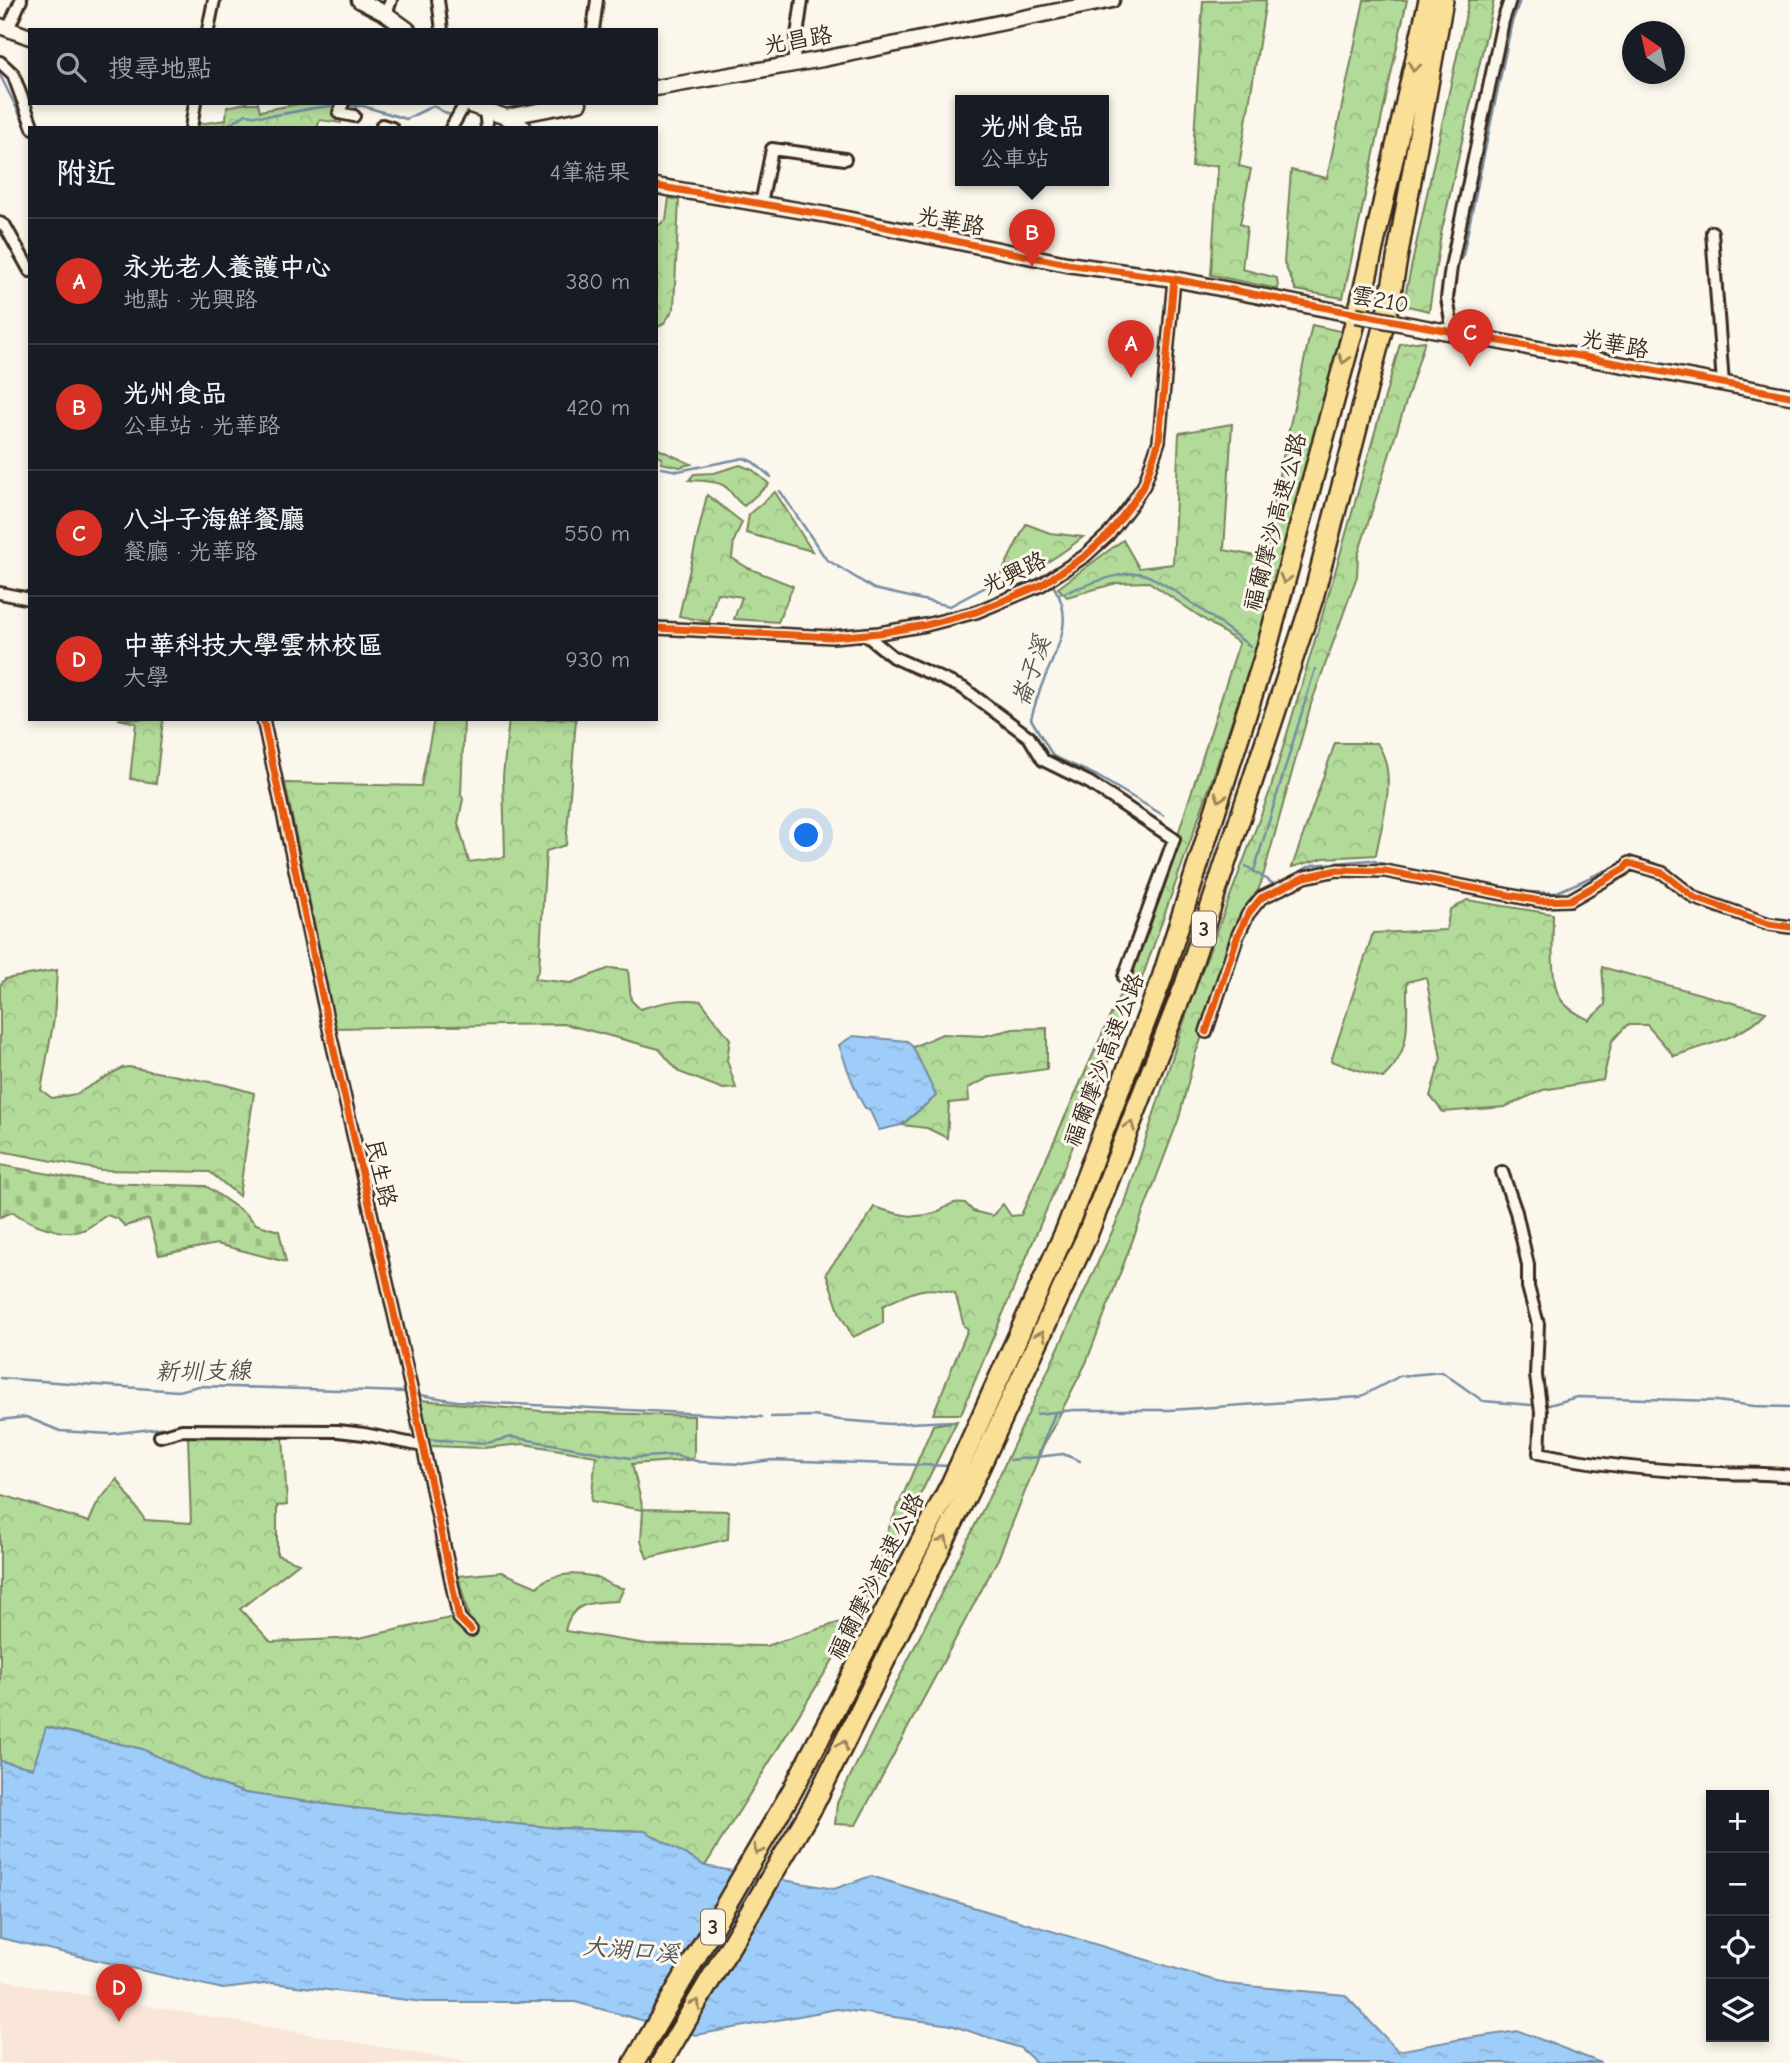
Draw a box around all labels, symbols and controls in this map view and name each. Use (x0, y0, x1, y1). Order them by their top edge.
street label: 光昌路 (762, 21, 834, 59)
north arrow (1622, 21, 1685, 84)
search box (28, 28, 658, 105)
icon: search (52, 48, 90, 86)
text: 搜尋地點 (108, 54, 212, 84)
one-way arrow (1408, 61, 1422, 73)
popup (955, 95, 1109, 186)
text: 光州食品 (980, 112, 1084, 142)
text: 公車站 (980, 145, 1049, 172)
text: 附近 (56, 156, 116, 191)
text: 4筆結果 (550, 159, 630, 186)
street label: 光華路 (915, 201, 987, 241)
pin: B (1009, 209, 1055, 267)
text: 永光老人養護中心 (123, 253, 331, 283)
text: A (73, 268, 85, 295)
text: 380 m (566, 268, 630, 295)
street label: 雲210 (1349, 281, 1411, 319)
text: 地點 · 光興路 (123, 286, 257, 313)
pin: C (1447, 309, 1493, 367)
pin: A (1108, 320, 1154, 378)
street label: 光華路 (1579, 324, 1651, 364)
one-way arrow (1338, 353, 1353, 365)
text: 光州食品 (123, 379, 227, 409)
text: B (72, 394, 86, 421)
text: 420 m (566, 394, 630, 421)
text: 公車站 · 光華路 (123, 412, 280, 439)
street label: 福爾摩沙高速公路 (1238, 430, 1312, 614)
text: 八斗子海鮮餐廳 (123, 505, 305, 535)
text: C (72, 520, 86, 547)
text: 550 m (564, 520, 630, 547)
text: 餐廳 · 光華路 (123, 538, 257, 565)
street label: 光興路 (977, 546, 1051, 600)
one-way arrow (1279, 573, 1293, 585)
text: 中華科技大學雲林校區 (123, 631, 383, 661)
water label: 崙子溪 (1006, 631, 1057, 710)
text: D (72, 646, 86, 673)
text: 930 m (565, 646, 630, 673)
text: 大學 (123, 664, 169, 691)
one-way arrow (1214, 790, 1228, 803)
your location (789, 818, 823, 852)
road number: 3 (1192, 912, 1216, 946)
street label: 福爾摩沙高速公路 (1058, 969, 1150, 1151)
one-way arrow (1121, 1120, 1135, 1132)
street label: 民生路 (360, 1136, 402, 1210)
one-way arrow (1033, 1330, 1047, 1342)
water label: 新圳支線 (155, 1356, 253, 1386)
street label: 福爾摩沙高速公路 (822, 1488, 930, 1664)
one-way arrow (936, 1536, 950, 1548)
one-way arrow (835, 1740, 849, 1752)
map controls (1706, 1790, 1769, 2042)
button: + (1706, 1790, 1769, 1853)
one-way arrow (753, 1843, 766, 1856)
button: − (1706, 1853, 1769, 1916)
road number: 3 (701, 1910, 725, 1944)
button: locate (1706, 1916, 1769, 1979)
water label: 大湖口溪 (582, 1932, 682, 1968)
pin: D (96, 1964, 142, 2022)
button: layers (1706, 1979, 1769, 2042)
one-way arrow (688, 1999, 701, 2012)

